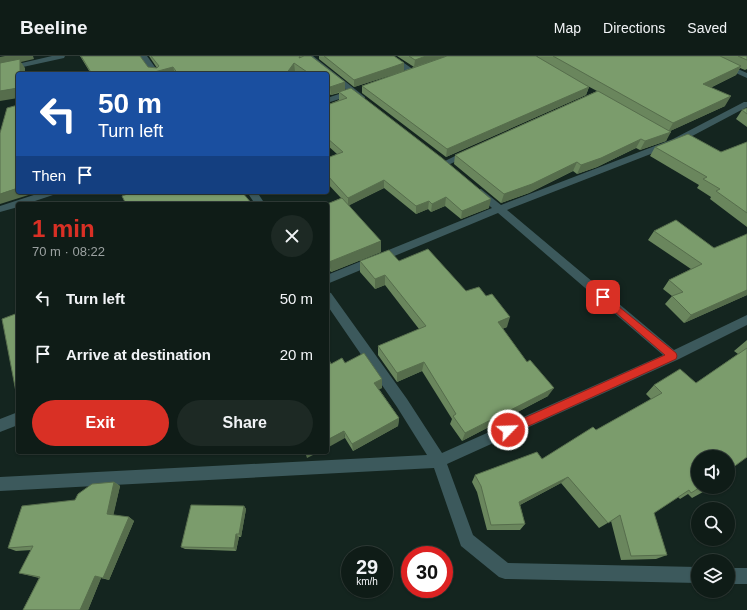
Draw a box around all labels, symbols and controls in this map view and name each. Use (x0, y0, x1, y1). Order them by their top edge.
text: Beeline (20, 17, 88, 38)
text: Map (554, 20, 581, 36)
text: Directions (603, 20, 665, 36)
text: Saved (687, 20, 727, 36)
icon: left (32, 88, 84, 140)
text: 50 m (98, 88, 162, 119)
text: Turn left (98, 121, 163, 141)
icon: arrive (74, 164, 96, 186)
text: Then (32, 167, 66, 184)
text: 1 min (32, 215, 95, 242)
button: close (271, 215, 313, 257)
text: 70 m · 08:22 (32, 244, 105, 259)
pin (586, 280, 620, 314)
icon: arrive (592, 286, 614, 308)
icon: left (32, 287, 54, 309)
text: Turn left (66, 290, 125, 307)
text: 50 m (280, 290, 313, 307)
icon: arrive (32, 343, 54, 365)
text: Arrive at destination (66, 346, 211, 363)
text: 20 m (280, 346, 313, 363)
button: Exit (32, 400, 169, 446)
button: Share (177, 400, 313, 446)
position arrow (487, 409, 529, 451)
map controls (691, 450, 735, 598)
button: sound (691, 450, 735, 494)
button: search (691, 502, 735, 546)
speed limit sign: 30 (401, 546, 453, 598)
button: layers (691, 554, 735, 598)
text: 29 (356, 556, 378, 578)
text: km/h (356, 576, 378, 587)

